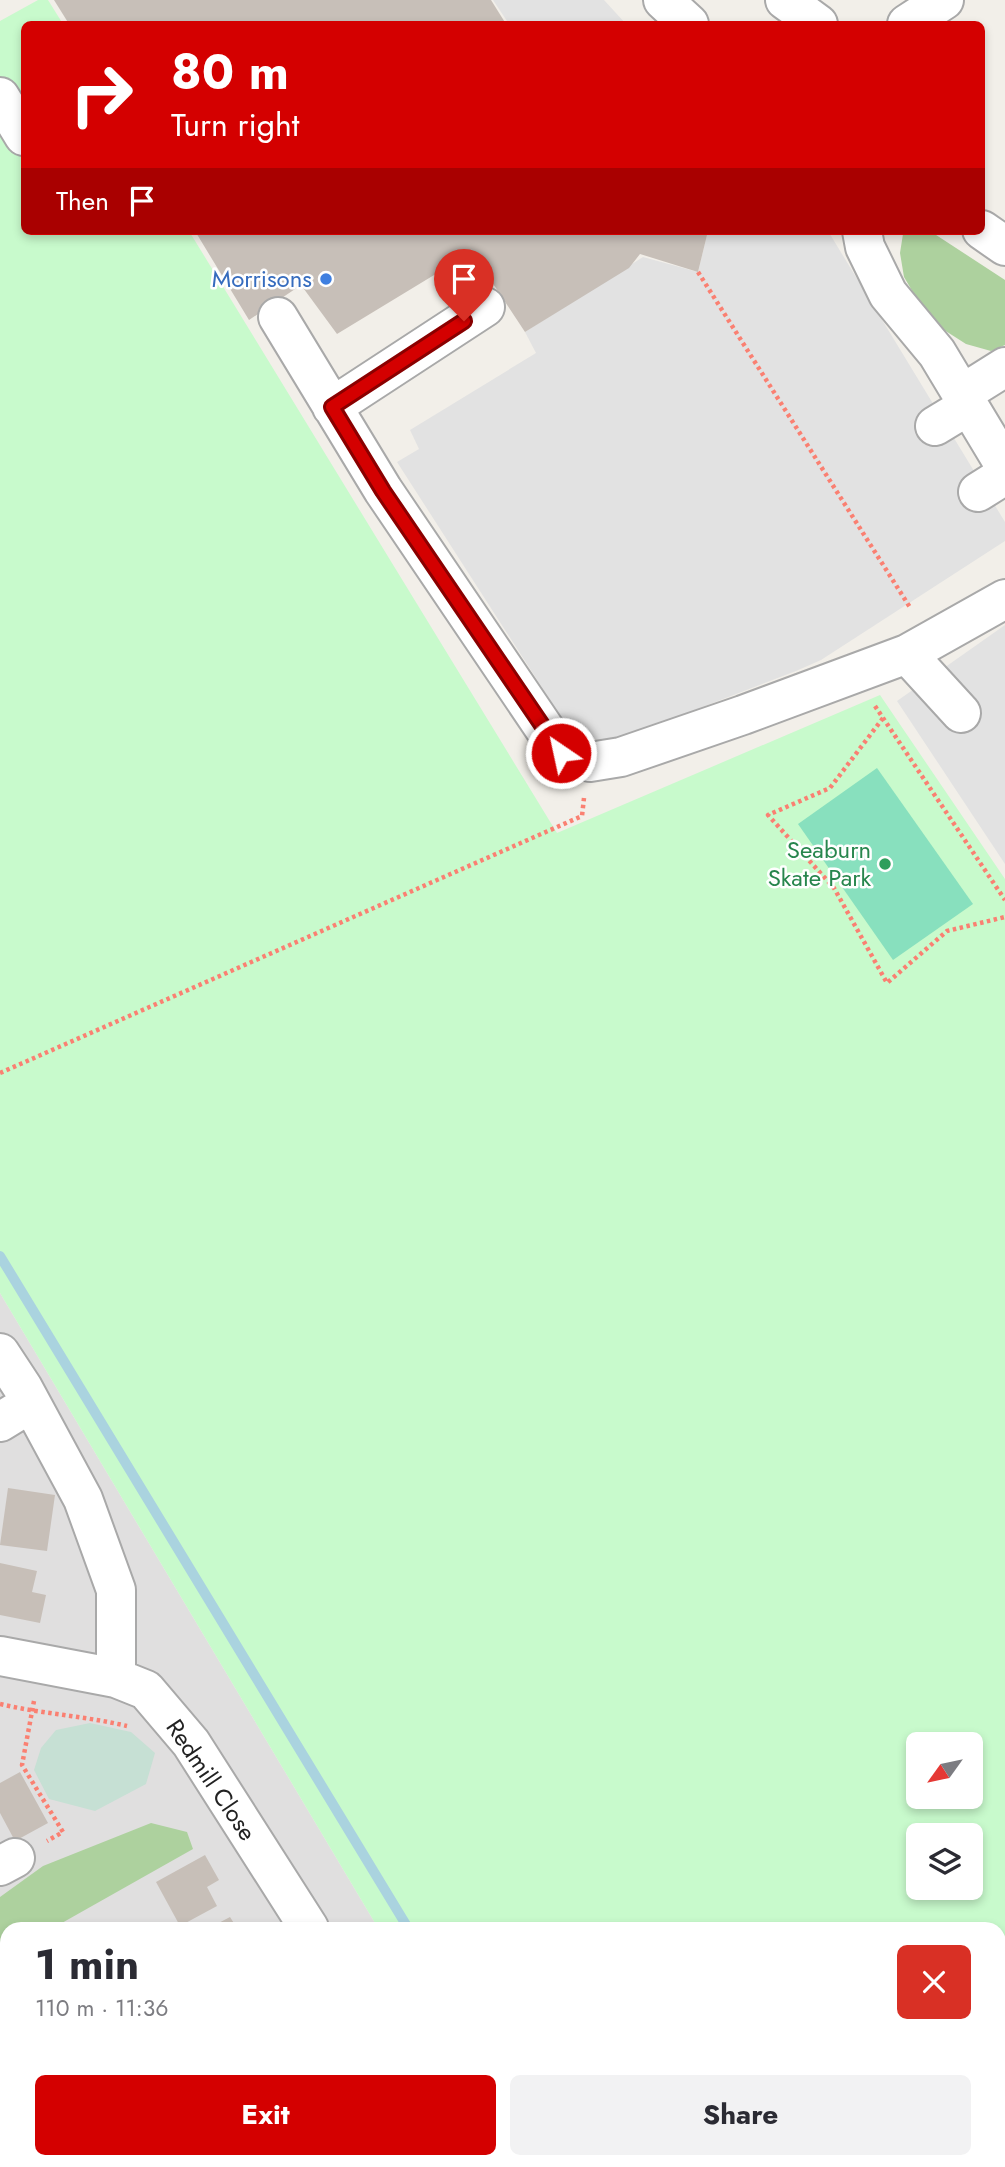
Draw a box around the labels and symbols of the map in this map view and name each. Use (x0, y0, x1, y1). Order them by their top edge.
pin (434, 249, 494, 321)
place label: Morrisons (212, 261, 312, 296)
marker: Morrisons (318, 271, 334, 287)
position arrow (524, 716, 598, 790)
place label: Seaburn Skate Park (768, 832, 871, 895)
marker: Seaburn Skate Park (877, 856, 893, 872)
street label: Redmill Close (158, 1712, 265, 1847)
north arrow (906, 1732, 984, 1810)

